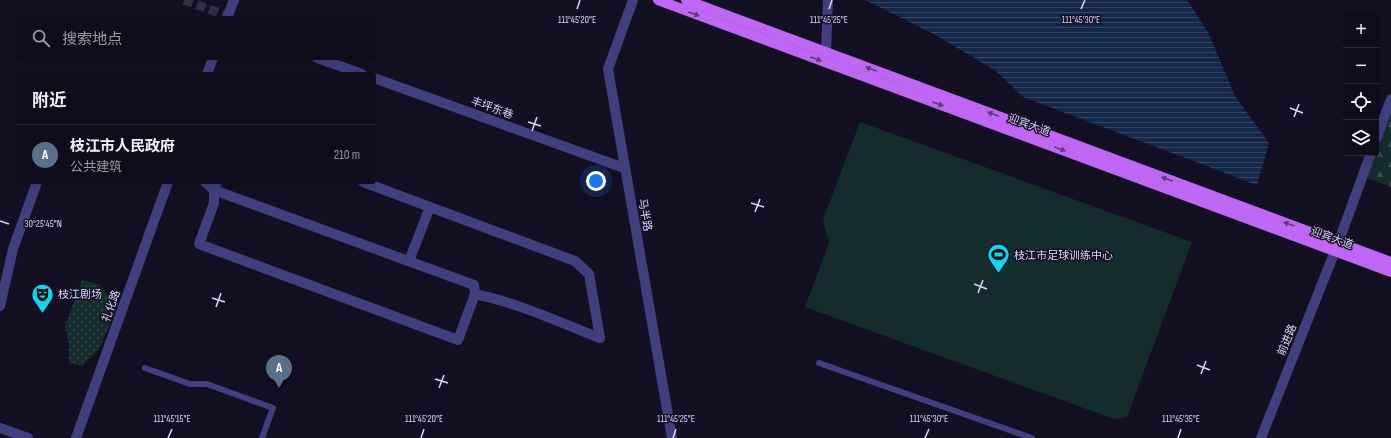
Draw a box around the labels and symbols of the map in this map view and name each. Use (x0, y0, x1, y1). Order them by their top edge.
one-way arrow (689, 11, 701, 17)
text: 111°45'20"E (558, 14, 596, 26)
text: 111°45'25"E (810, 14, 848, 26)
text: 111°45'30"E (1062, 14, 1100, 26)
one-way arrow (811, 56, 823, 62)
one-way arrow (864, 65, 876, 71)
street label: 丰坪东巷 (469, 94, 515, 122)
one-way arrow (932, 101, 944, 107)
one-way arrow (986, 110, 998, 116)
street label: 迎宾大道 (1006, 111, 1052, 139)
one-way arrow (1054, 147, 1066, 153)
your location (586, 171, 606, 191)
one-way arrow (1160, 175, 1172, 181)
street label: 马半路 (636, 198, 654, 232)
text: 30°25'45"N (24, 218, 62, 230)
one-way arrow (1282, 220, 1294, 226)
street label: 迎宾大道 (1309, 224, 1355, 252)
sports icon: 枝江市足球训练中心 (985, 242, 1011, 275)
place label: 枝江市足球训练中心 (1014, 249, 1113, 262)
theatre icon: 枝江剧场 (30, 281, 56, 314)
place label: 枝江剧场 (58, 288, 102, 301)
street label: 礼化路 (99, 288, 123, 324)
street label: 前进路 (1275, 322, 1299, 358)
pin: A (266, 355, 292, 388)
text: 111°45'15"E (153, 413, 191, 425)
text: 111°45'20"E (405, 413, 443, 425)
text: 111°45'25"E (657, 413, 695, 425)
text: 111°45'30"E (910, 413, 948, 425)
text: 111°45'35"E (1162, 413, 1200, 425)

